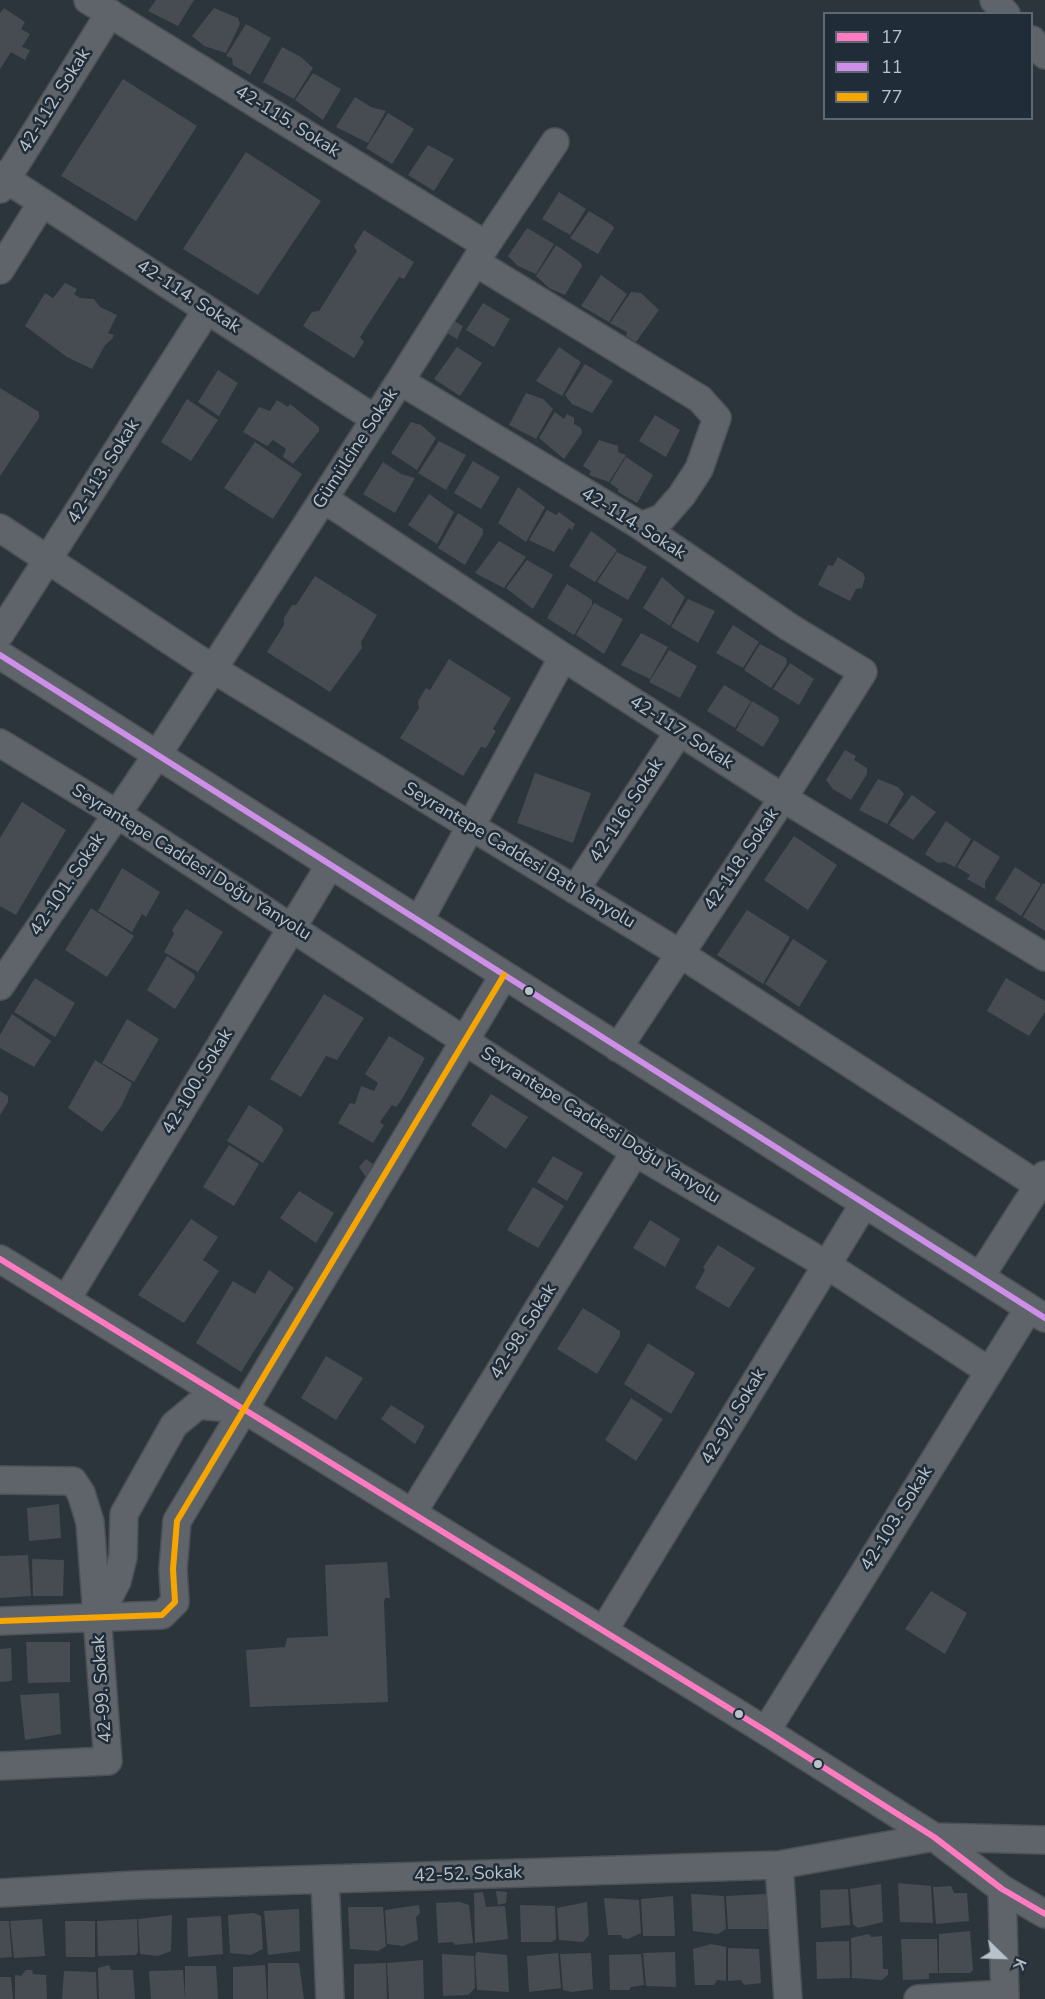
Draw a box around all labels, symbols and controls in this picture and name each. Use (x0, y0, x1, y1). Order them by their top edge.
legend (823, 12, 1033, 120)
text: 17 (881, 25, 903, 49)
street label: 42-112. Sokak (14, 45, 96, 157)
text: 11 (881, 55, 903, 79)
street label: 42-115. Sokak (231, 81, 343, 163)
text: 77 (881, 85, 903, 109)
street label: 42-114. Sokak (132, 256, 244, 338)
street label: Gümülcine Sokak (309, 385, 403, 513)
street label: 42-113. Sokak (63, 416, 145, 528)
street label: 42-114. Sokak (577, 483, 689, 565)
street label: 42-117. Sokak (625, 692, 737, 774)
street label: 42-116. Sokak (586, 755, 668, 867)
street label: Seyrantepe Caddesi Batı Yanyolu (399, 778, 639, 934)
street label: Seyrantepe Caddesi Doğu Yanyolu (67, 780, 315, 946)
street label: 42-118. Sokak (700, 805, 784, 915)
street label: 42-101. Sokak (26, 830, 110, 940)
unlabelled marker (523, 985, 535, 997)
street label: 42-100. Sokak (158, 1025, 238, 1139)
street label: Seyrantepe Caddesi Doğu Yanyolu (476, 1043, 724, 1209)
street label: 42-98. Sokak (486, 1280, 562, 1384)
street label: 42-97. Sokak (697, 1365, 771, 1469)
street label: 42-103. Sokak (856, 1463, 938, 1575)
street label: 42-99. Sokak (88, 1634, 118, 1744)
unlabelled marker (733, 1708, 745, 1720)
unlabelled marker (812, 1758, 824, 1770)
street label: 42-52. Sokak (414, 1862, 522, 1888)
north arrow (973, 1927, 1033, 1987)
text: K (1007, 1955, 1032, 1973)

